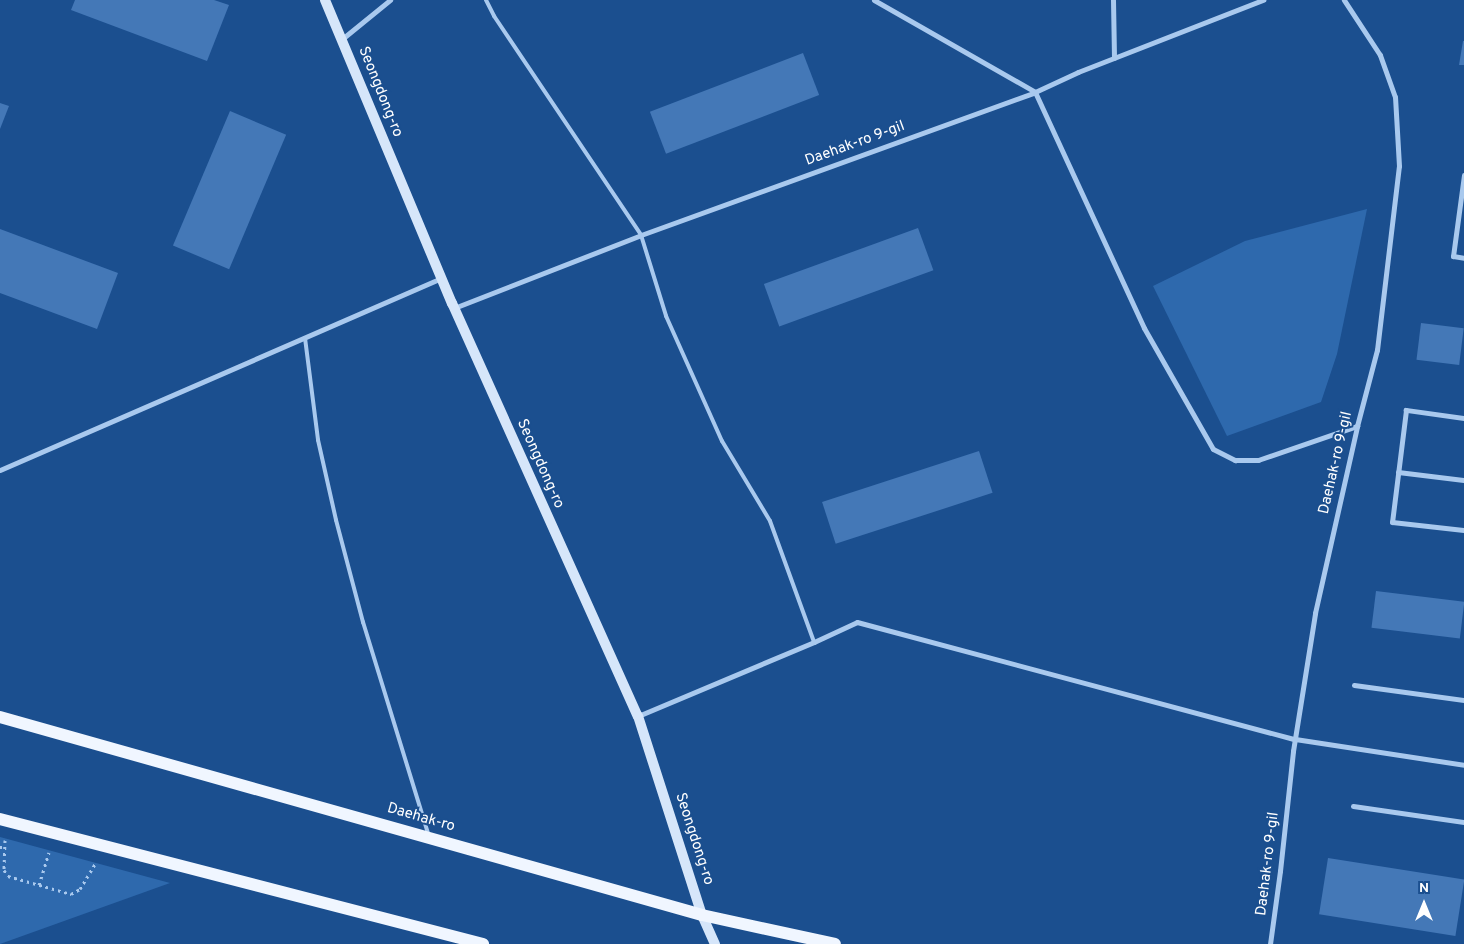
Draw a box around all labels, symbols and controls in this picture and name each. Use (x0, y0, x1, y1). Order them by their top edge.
street label: Seongdong-ro (354, 44, 406, 140)
street label: Daehak-ro 9-gil (803, 118, 907, 170)
street label: Daehak-ro 9-gil (1315, 410, 1357, 516)
street label: Seongdong-ro (512, 416, 568, 512)
street label: Seongdong-ro (671, 791, 717, 887)
street label: Daehak-ro (385, 800, 457, 836)
street label: Daehak-ro 9-gil (1253, 811, 1283, 917)
north arrow (1399, 879, 1449, 929)
text: N (1419, 880, 1429, 897)

